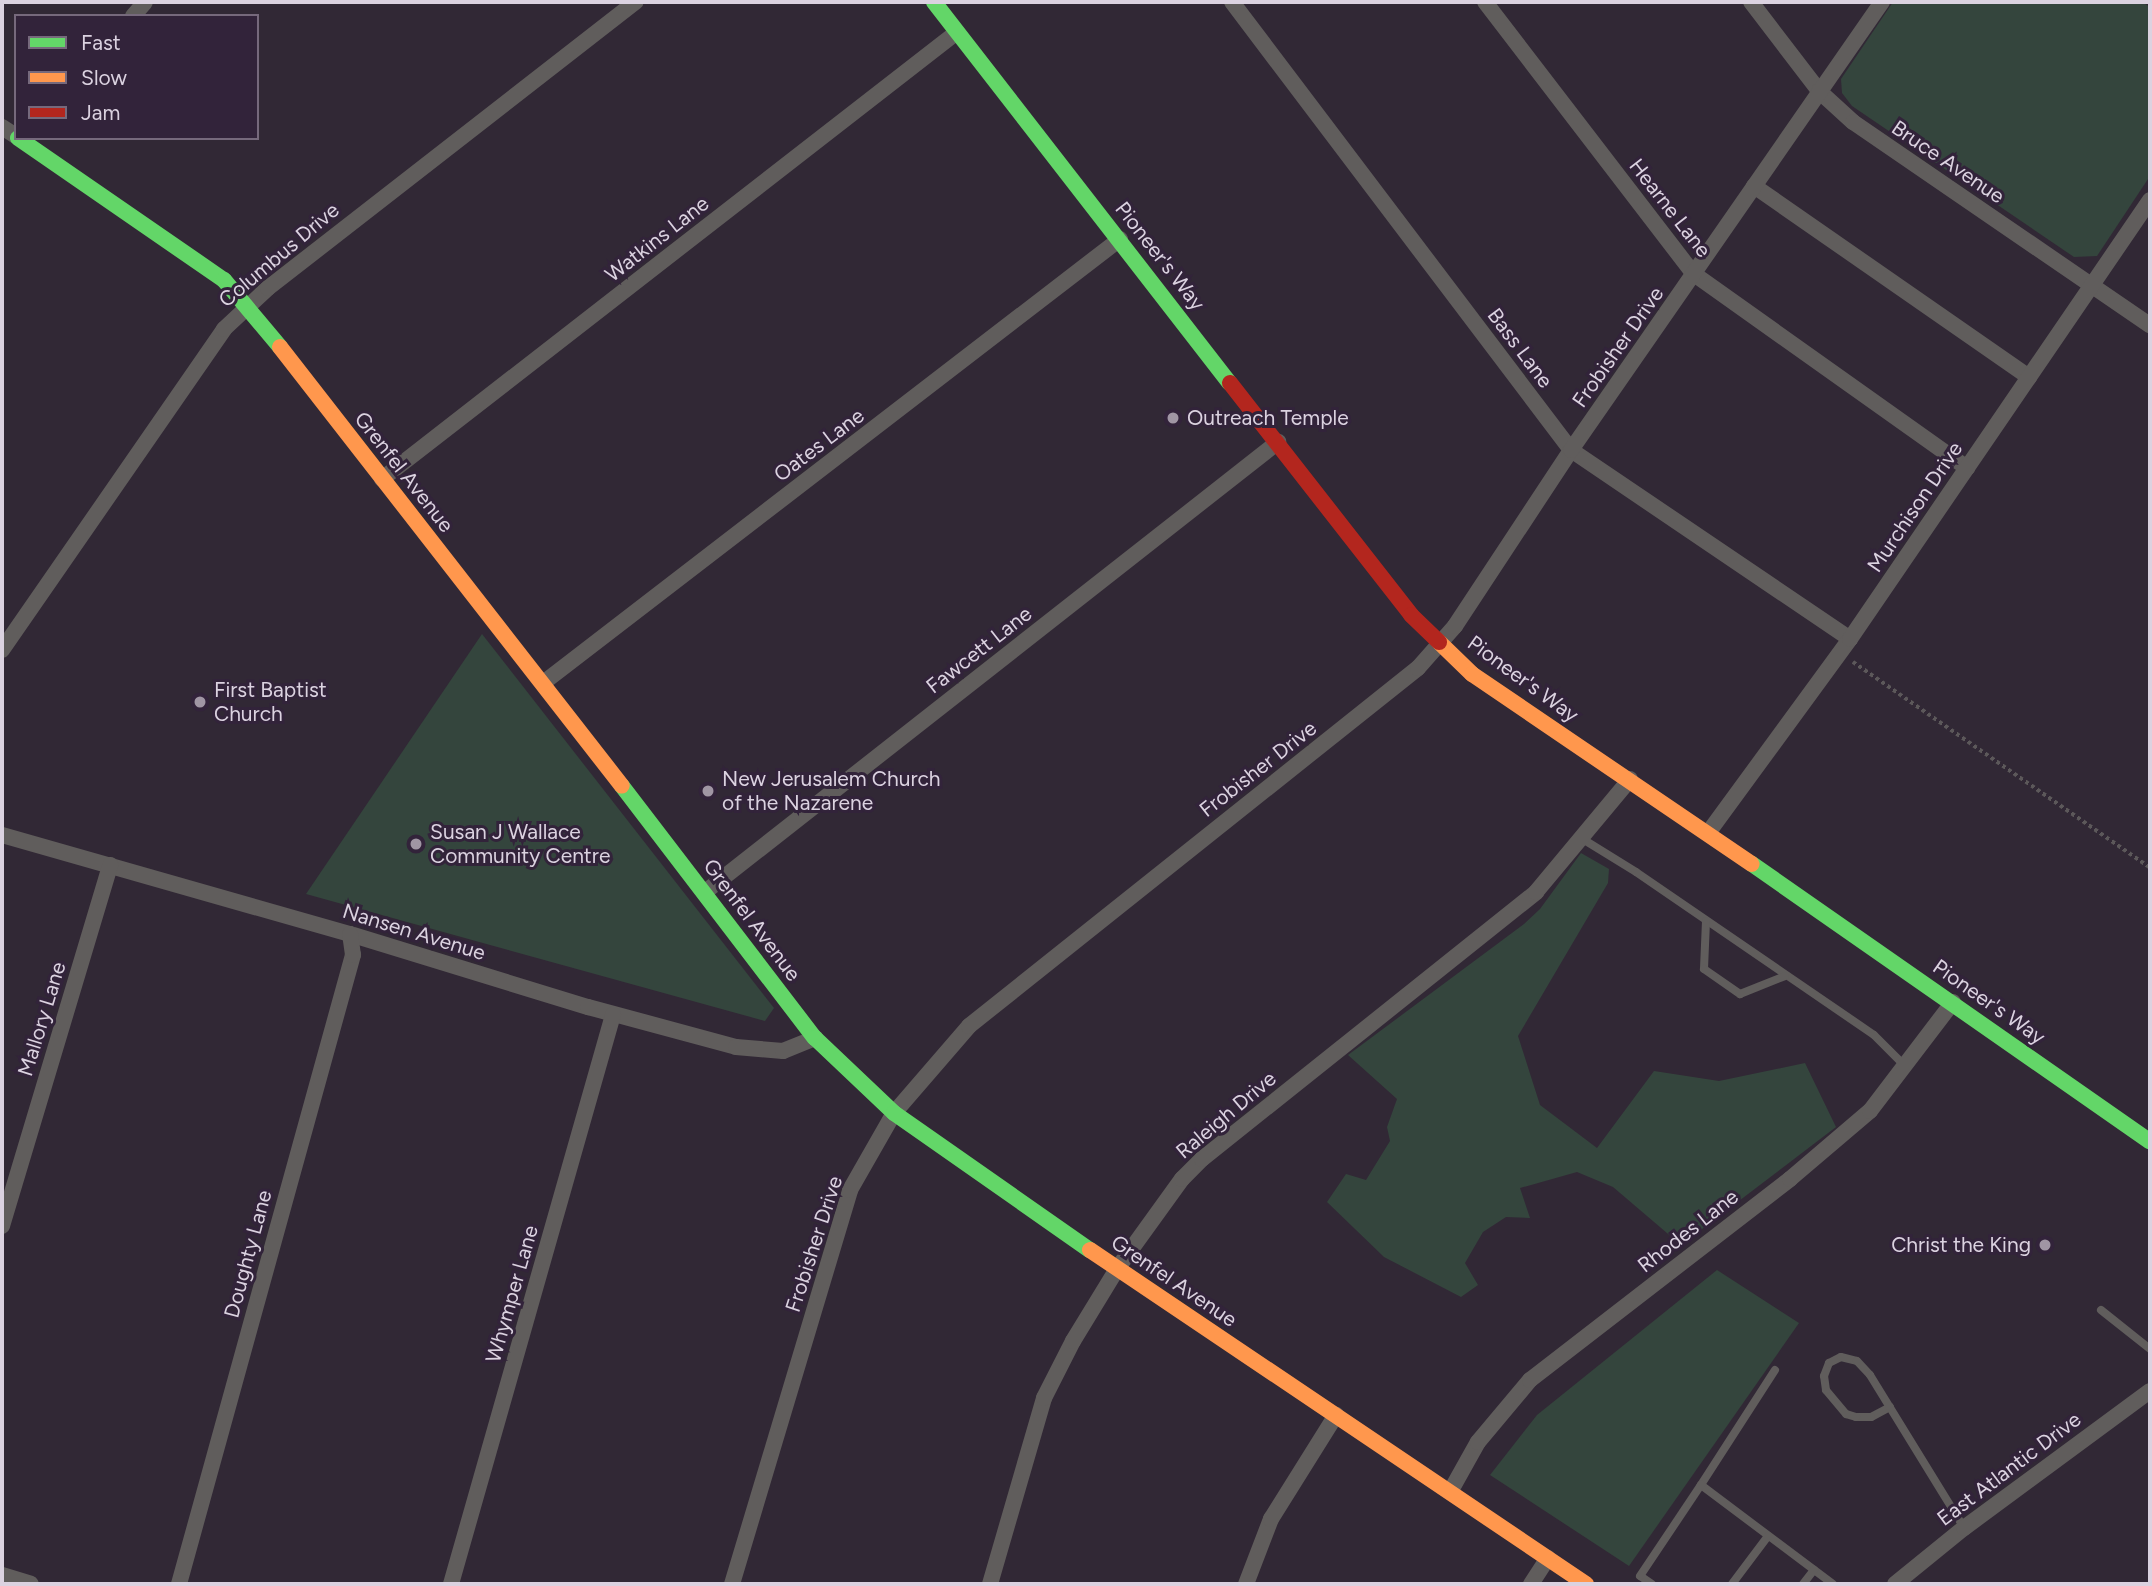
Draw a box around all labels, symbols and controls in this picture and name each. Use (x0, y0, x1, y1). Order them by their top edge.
legend (14, 14, 259, 140)
text: Fast (81, 30, 121, 55)
text: Slow (81, 65, 127, 90)
text: Jam (81, 100, 120, 125)
street label: Bruce Avenue (1887, 115, 2009, 209)
street label: Hearne Lane (1624, 154, 1716, 262)
street label: Watkins Lane (600, 191, 714, 287)
street label: Columbus Drive (214, 197, 344, 313)
street label: Pioneer's Way (1110, 197, 1210, 315)
street label: Frobisher Drive (1567, 282, 1669, 412)
street label: Bass Lane (1482, 303, 1558, 393)
street label: Oates Lane (769, 403, 869, 487)
place label: Outreach Temple (1187, 405, 1349, 431)
street label: Grenfel Avenue (349, 407, 459, 537)
marker: Outreach Temple (1165, 410, 1181, 426)
street label: Murchison Drive (1862, 437, 1968, 577)
street label: Fawcett Lane (921, 601, 1037, 699)
street label: Pioneer's Way (1463, 630, 1583, 728)
place label: First Baptist Church (214, 677, 327, 727)
marker: First Baptist Church (192, 694, 208, 710)
street label: Frobisher Drive (1195, 716, 1321, 822)
place label: New Jerusalem Church of the Nazarene (722, 766, 941, 816)
marker: New Jerusalem Church of the Nazarene (700, 783, 716, 799)
place label: Susan J Wallace Community Centre (430, 819, 610, 869)
marker: Susan J Wallace Community Centre (408, 836, 424, 852)
street label: Grenfel Avenue (698, 854, 806, 986)
street label: Nansen Avenue (340, 898, 488, 966)
street label: Pioneer's Way (1928, 954, 2050, 1050)
street label: Mallory Lane (13, 959, 71, 1079)
street label: Raleigh Drive (1171, 1066, 1281, 1164)
street label: Frobisher Drive (780, 1173, 848, 1315)
street label: Rhodes Lane (1633, 1184, 1743, 1278)
street label: Doughty Lane (219, 1187, 277, 1321)
street label: Whymper Lane (480, 1222, 544, 1366)
street label: Grenfel Avenue (1106, 1230, 1242, 1332)
place label: Christ the King (1891, 1232, 2031, 1258)
marker: Christ the King (2037, 1237, 2053, 1253)
street label: East Atlantic Drive (1932, 1407, 2086, 1531)

